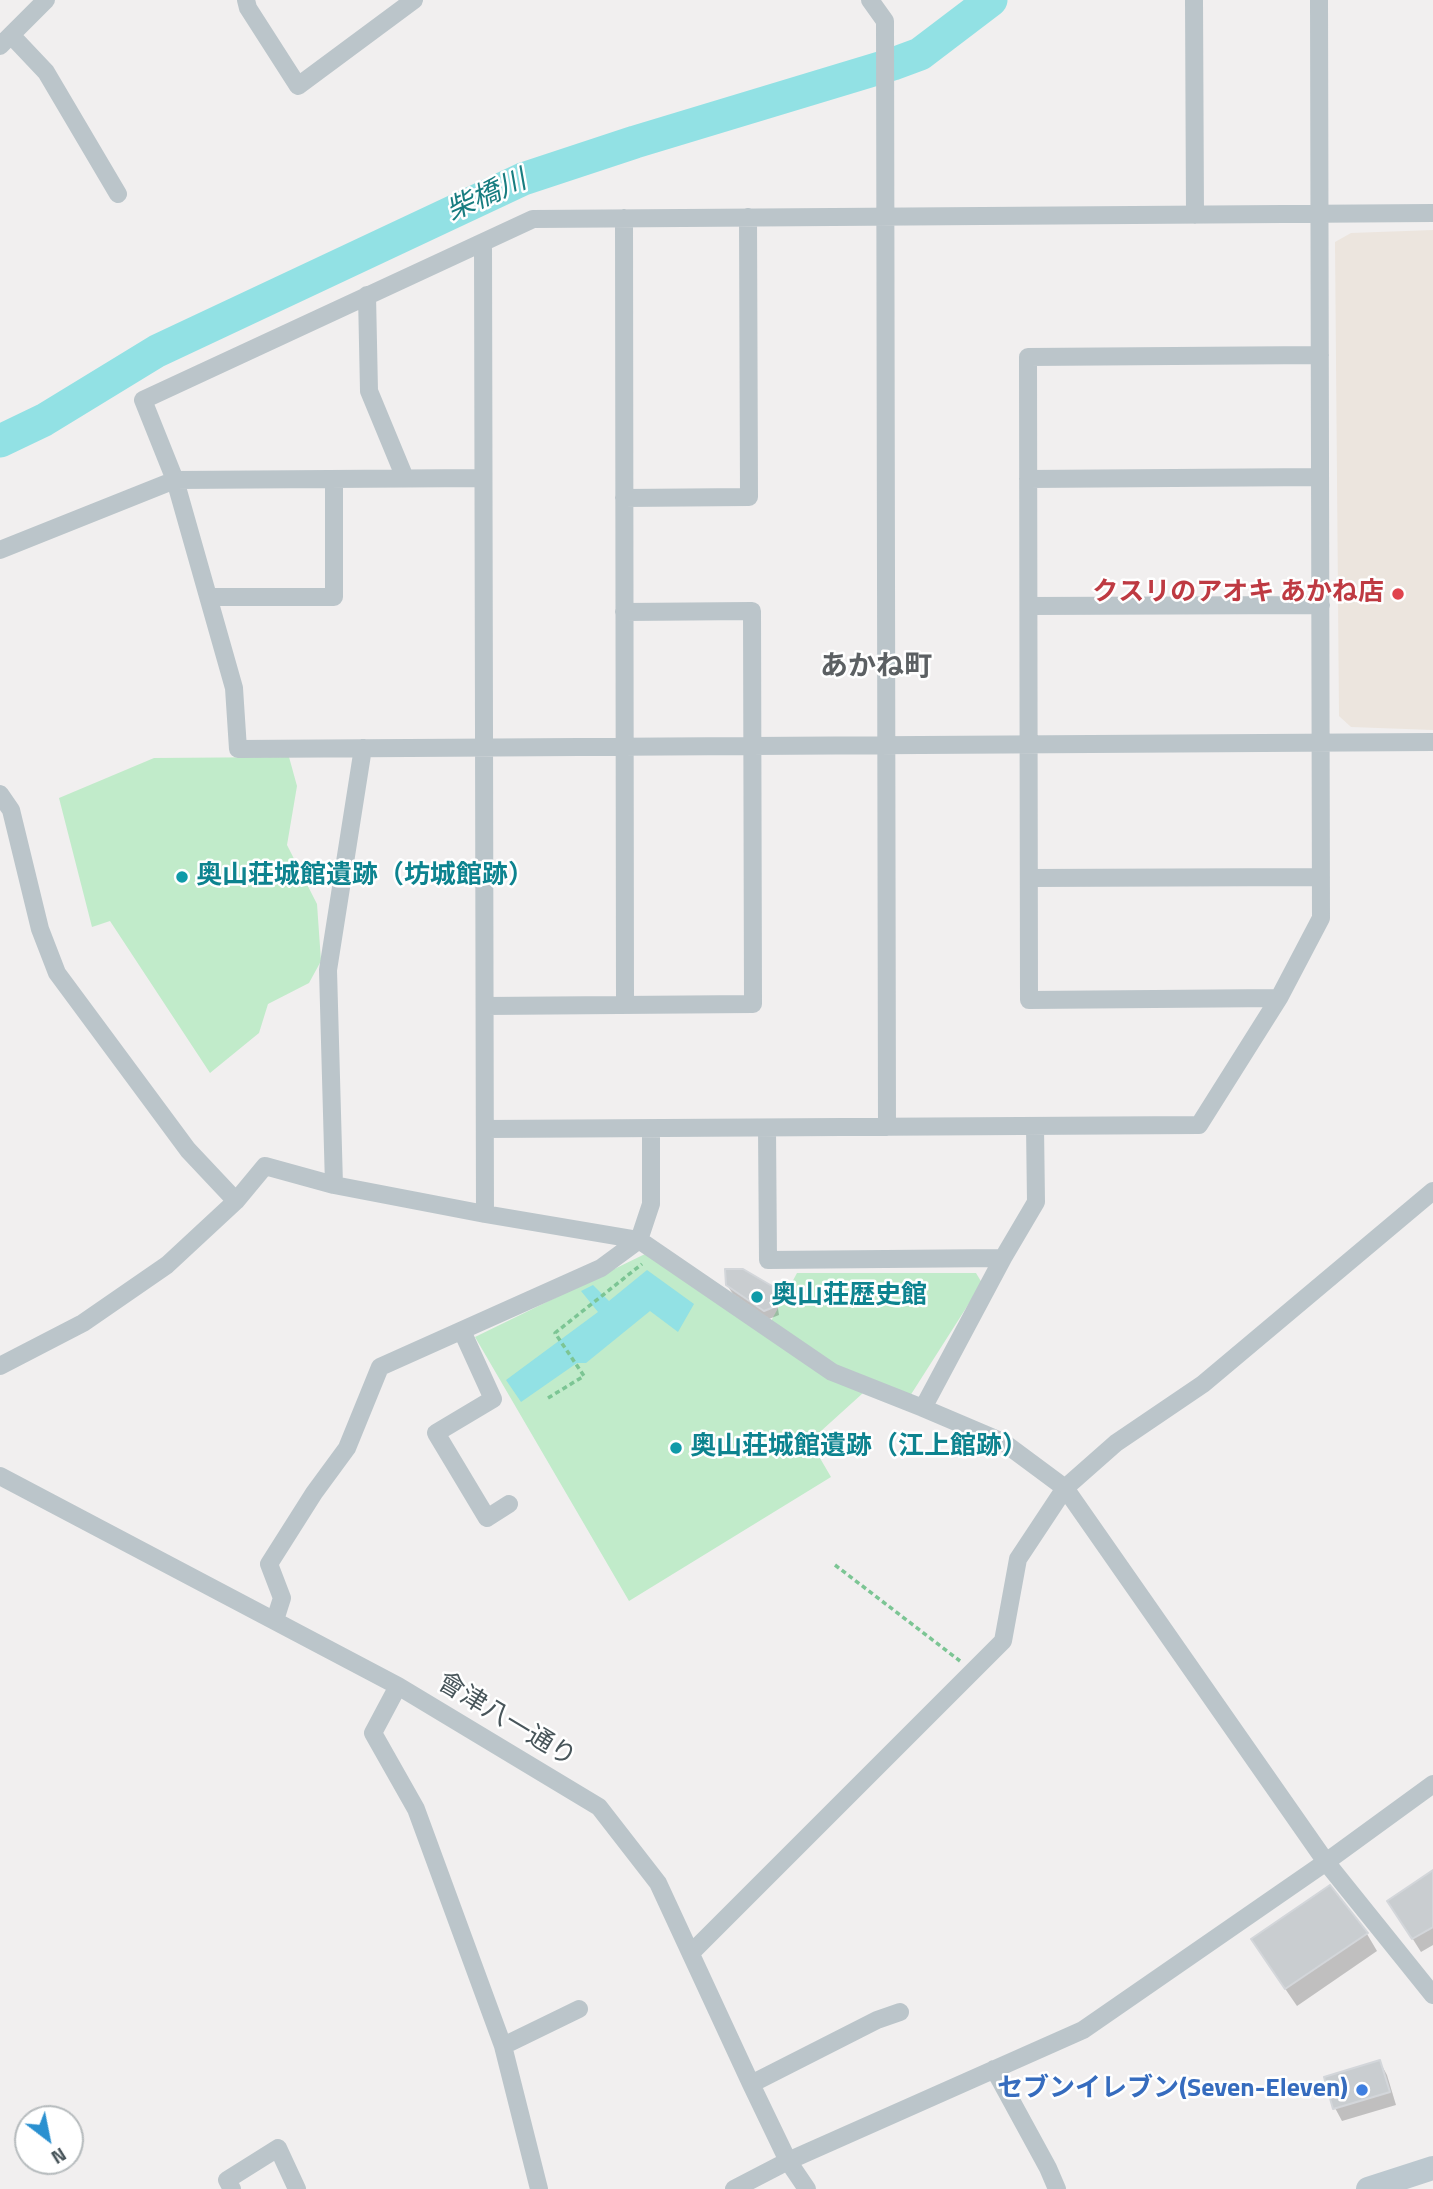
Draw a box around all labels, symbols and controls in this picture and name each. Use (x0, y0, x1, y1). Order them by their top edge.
water label: 柴橋川 (442, 165, 532, 229)
place label: クスリのアオキ あかね店 (1092, 578, 1384, 610)
marker: クスリのアオキ あかね店 (1390, 586, 1406, 602)
district label: あかね町 (820, 651, 932, 685)
place label: 奥山荘城館遺跡（坊城館跡） (196, 861, 534, 893)
marker: 奥山荘城館遺跡（坊城館跡） (174, 869, 190, 885)
place label: 奥山荘歴史館 (771, 1281, 927, 1313)
marker: 奥山荘歴史館 (749, 1289, 765, 1305)
place label: 奥山荘城館遺跡（江上館跡） (690, 1432, 1028, 1464)
marker: 奥山荘城館遺跡（江上館跡） (668, 1440, 684, 1456)
street label: 會津八一通り (431, 1667, 581, 1775)
place label: セブンイレブン(Seven-Eleven) (997, 2074, 1348, 2106)
marker: セブンイレブン(Seven-Eleven) (1354, 2082, 1370, 2098)
north arrow (14, 2105, 84, 2175)
text: N (46, 2141, 73, 2172)

